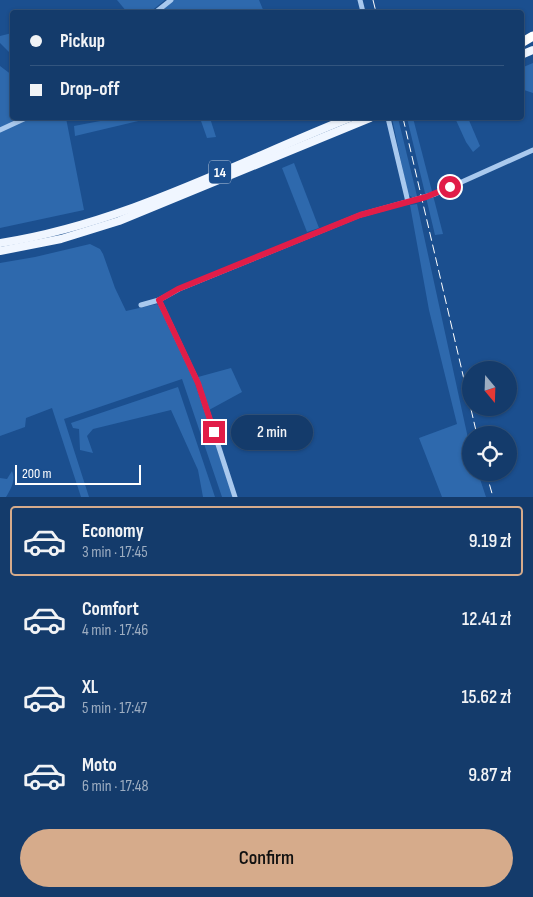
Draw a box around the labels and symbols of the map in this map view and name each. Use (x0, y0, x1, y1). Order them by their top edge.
road number: 14 (209, 160, 231, 183)
route start (439, 176, 461, 198)
north arrow (462, 361, 518, 416)
callout: 2 min (232, 414, 314, 450)
route end (203, 421, 225, 443)
scale bar (15, 462, 141, 485)

